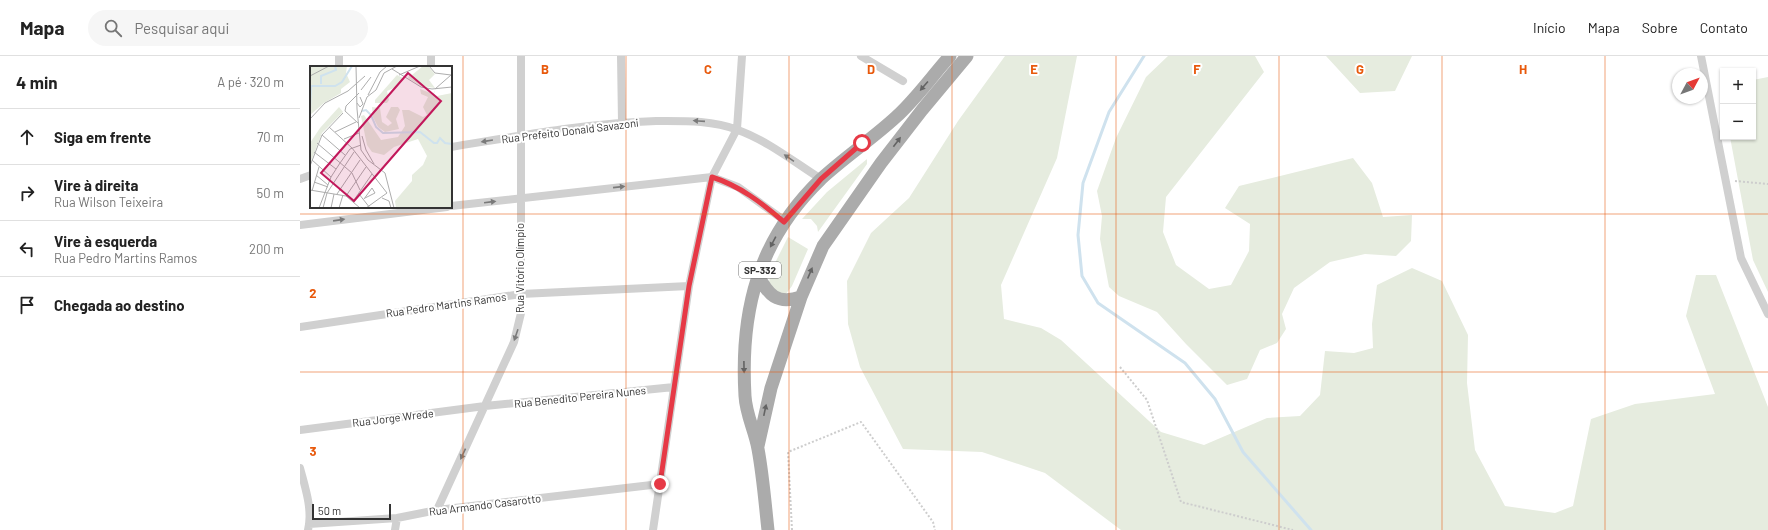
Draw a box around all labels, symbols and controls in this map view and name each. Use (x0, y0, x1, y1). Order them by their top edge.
search box (88, 10, 368, 46)
text: Mapa (20, 16, 64, 39)
icon: search (102, 17, 124, 39)
text: Pesquisar aqui (134, 19, 229, 37)
text: Início (1533, 19, 1566, 36)
text: Mapa (1588, 19, 1620, 36)
text: Sobre (1642, 19, 1678, 36)
text: Contato (1700, 19, 1748, 36)
text: B (541, 61, 549, 77)
text: C (704, 61, 712, 77)
text: D (867, 61, 875, 77)
text: E (1030, 61, 1038, 77)
text: F (1193, 61, 1201, 77)
text: G (1356, 61, 1364, 77)
text: H (1519, 61, 1527, 77)
inset map (310, 66, 452, 208)
north arrow (1672, 68, 1708, 104)
map controls (1720, 68, 1756, 140)
button: + (1720, 68, 1756, 104)
text: 4 min (16, 72, 58, 92)
text: A pé · 320 m (217, 74, 284, 90)
one-way arrow (920, 80, 929, 91)
button: − (1720, 104, 1756, 140)
street label: Rua Prefeito Donald Savazoni (501, 116, 639, 145)
one-way arrow (693, 118, 705, 125)
icon: ahead (16, 126, 38, 148)
text: Siga em frente (54, 128, 151, 146)
text: 70 m (257, 129, 284, 145)
route start (853, 134, 871, 152)
one-way arrow (893, 137, 901, 147)
one-way arrow (481, 138, 493, 144)
one-way arrow (784, 154, 794, 162)
text: Vire à direita (54, 176, 138, 194)
icon: right (16, 182, 38, 204)
one-way arrow (613, 184, 625, 191)
text: 50 m (257, 185, 284, 201)
text: Rua Wilson Teixeira (54, 194, 163, 210)
one-way arrow (484, 199, 496, 205)
one-way arrow (333, 217, 345, 223)
street label: Rua Vitório Olímpio (513, 223, 526, 313)
text: Vire à esquerda (54, 232, 157, 250)
one-way arrow (770, 236, 777, 248)
icon: left (16, 238, 38, 260)
text: 200 m (249, 241, 284, 257)
text: Rua Pedro Martins Ramos (54, 250, 197, 266)
road number: SP-332 (739, 262, 781, 278)
one-way arrow (808, 267, 814, 279)
text: 2 (309, 285, 317, 301)
street label: Rua Pedro Martins Ramos (385, 290, 507, 319)
icon: arrive (16, 294, 38, 316)
text: Chegada ao destino (54, 296, 185, 314)
one-way arrow (513, 329, 519, 341)
one-way arrow (741, 361, 747, 374)
street label: Rua Benedito Pereira Nunes (513, 383, 647, 410)
one-way arrow (763, 404, 769, 416)
street label: Rua Jorge Wrede (352, 406, 434, 429)
text: 3 (309, 443, 317, 459)
one-way arrow (460, 448, 466, 459)
route end (651, 475, 669, 493)
street label: Rua Armando Casarotto (428, 491, 542, 518)
scale bar (312, 502, 391, 521)
text: 50 m (318, 504, 341, 517)

